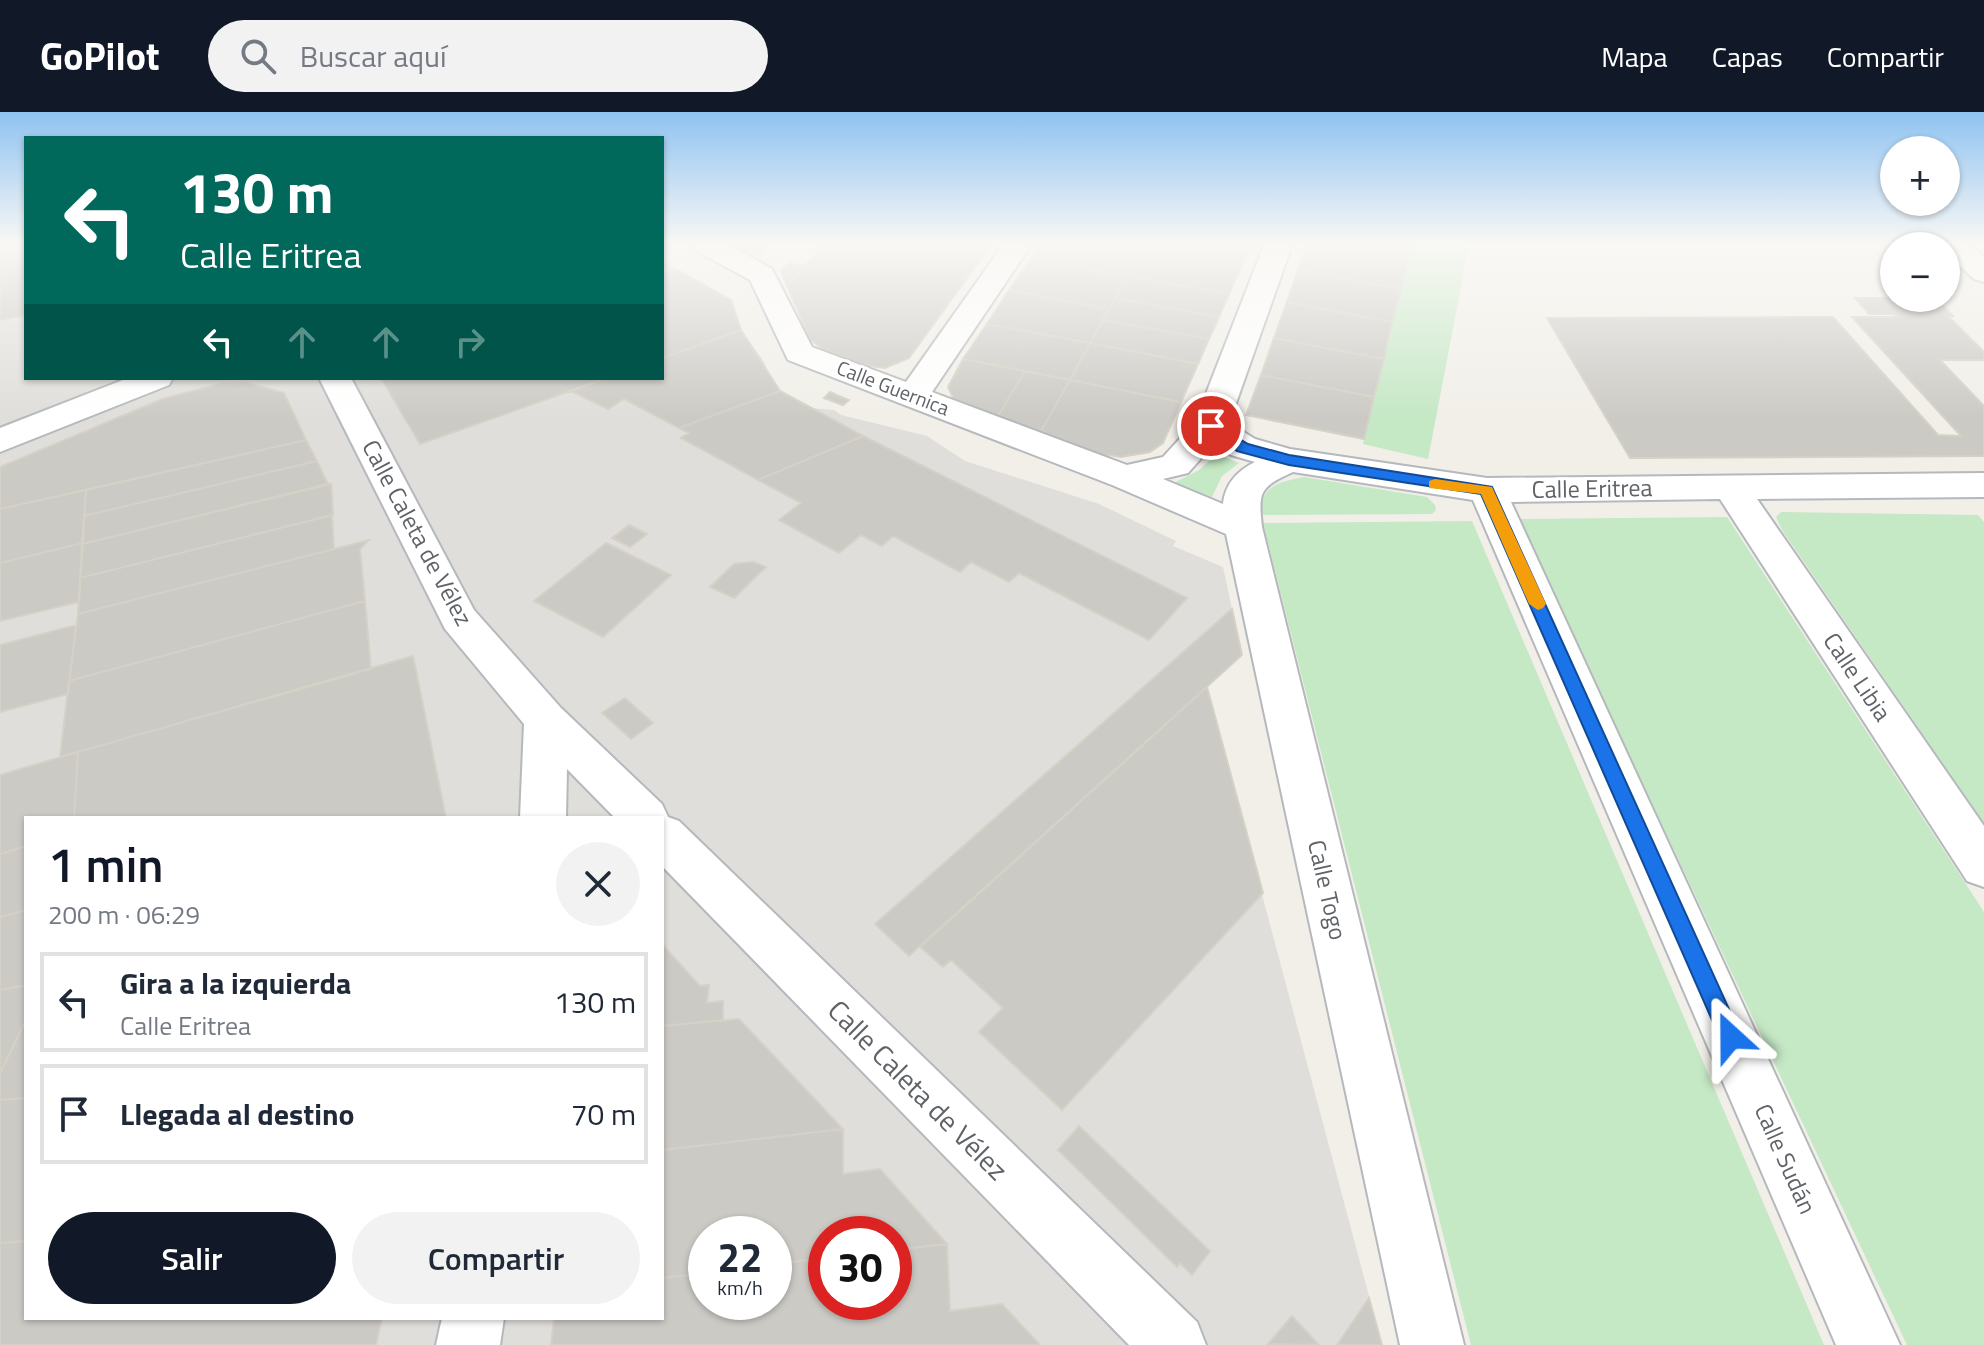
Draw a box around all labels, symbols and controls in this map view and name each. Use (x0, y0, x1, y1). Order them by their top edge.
search box (208, 20, 768, 92)
text: GoPilot (40, 27, 160, 85)
text: Buscar aquí (300, 33, 446, 79)
icon: search (236, 34, 280, 78)
text: Mapa (1601, 35, 1668, 78)
text: Capas (1712, 35, 1783, 78)
text: Compartir (1827, 35, 1944, 78)
map controls (1880, 136, 1960, 312)
button: + (1880, 136, 1960, 216)
text: 130 m (180, 150, 333, 235)
icon: left (48, 168, 152, 272)
text: Calle Eritrea (180, 227, 362, 282)
button: − (1880, 232, 1960, 312)
icon: left (196, 320, 240, 364)
icon: ahead (280, 320, 324, 364)
icon: ahead (364, 320, 408, 364)
icon: right (448, 320, 492, 364)
street label: Calle Guernica (832, 352, 954, 423)
pin (1177, 392, 1245, 460)
icon: arrive (1189, 404, 1233, 448)
street label: Calle Caleta de Vélez (354, 433, 482, 632)
street label: Calle Eritrea (1531, 469, 1653, 507)
street label: Calle Libia (1815, 625, 1901, 728)
text: 1 min (48, 828, 163, 901)
street label: Calle Togo (1299, 836, 1357, 943)
button: close (556, 842, 640, 926)
text: 200 m · 06:29 (48, 895, 200, 934)
text: Gira a la izquierda (120, 960, 351, 1006)
text: 130 m (554, 979, 636, 1025)
icon: left (52, 980, 96, 1024)
street label: Calle Caleta de Vélez (818, 989, 1019, 1190)
position arrow (1689, 995, 1773, 1079)
text: Calle Eritrea (120, 1006, 251, 1045)
text: Llegada al destino (120, 1091, 354, 1137)
text: 70 m (571, 1091, 636, 1137)
icon: arrive (52, 1092, 96, 1136)
street label: Calle Sudán (1746, 1098, 1826, 1219)
button: Salir (48, 1212, 336, 1304)
button: Compartir (352, 1212, 640, 1304)
speed limit sign: 30 (808, 1216, 912, 1320)
text: 22 (718, 1227, 762, 1288)
text: km/h (717, 1272, 763, 1303)

